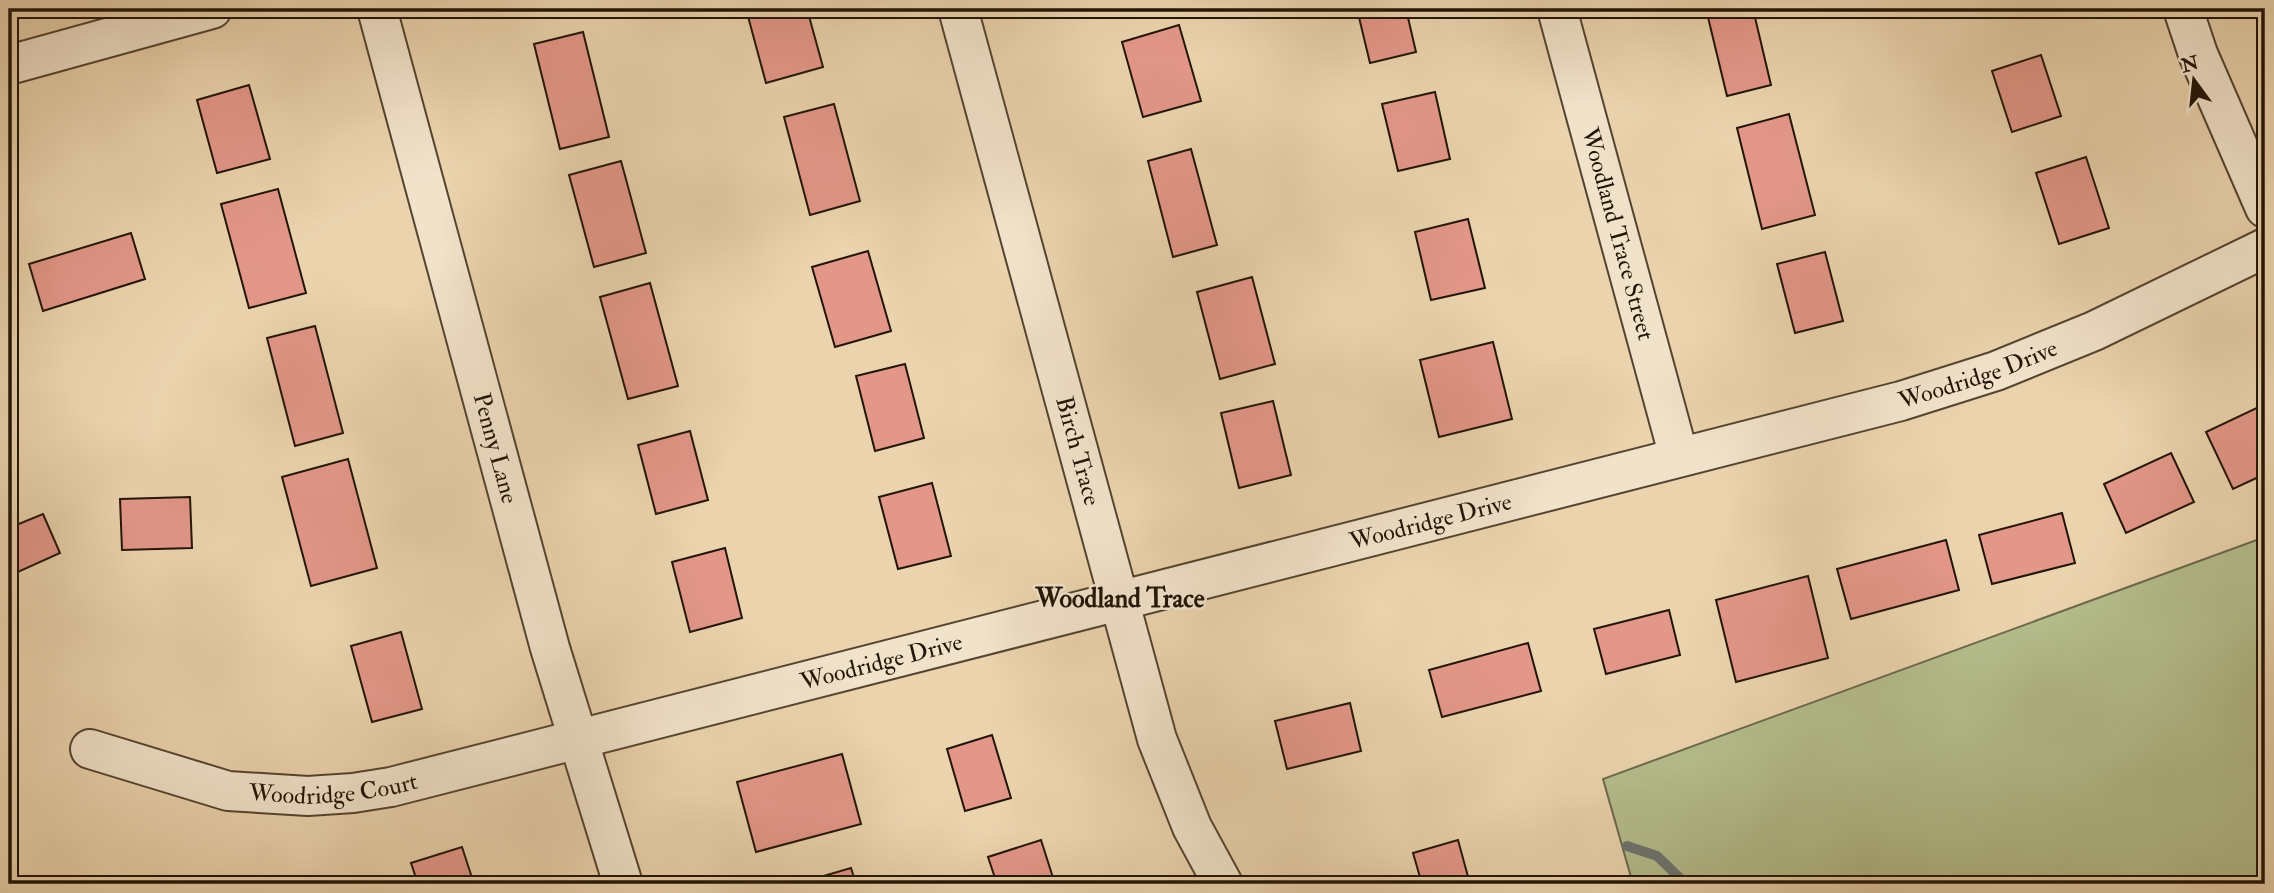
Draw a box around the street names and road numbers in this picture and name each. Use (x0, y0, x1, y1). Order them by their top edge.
street label: Woodland Trace Street (1574, 123, 1662, 344)
street label: Woodridge Drive (1894, 333, 2062, 417)
street label: Penny Lane (466, 390, 525, 507)
street label: Birch Trace (1048, 393, 1108, 509)
street label: Woodridge Drive (1345, 486, 1515, 558)
street label: Woodridge Drive (796, 627, 966, 698)
street label: Woodridge Court (247, 766, 421, 812)

